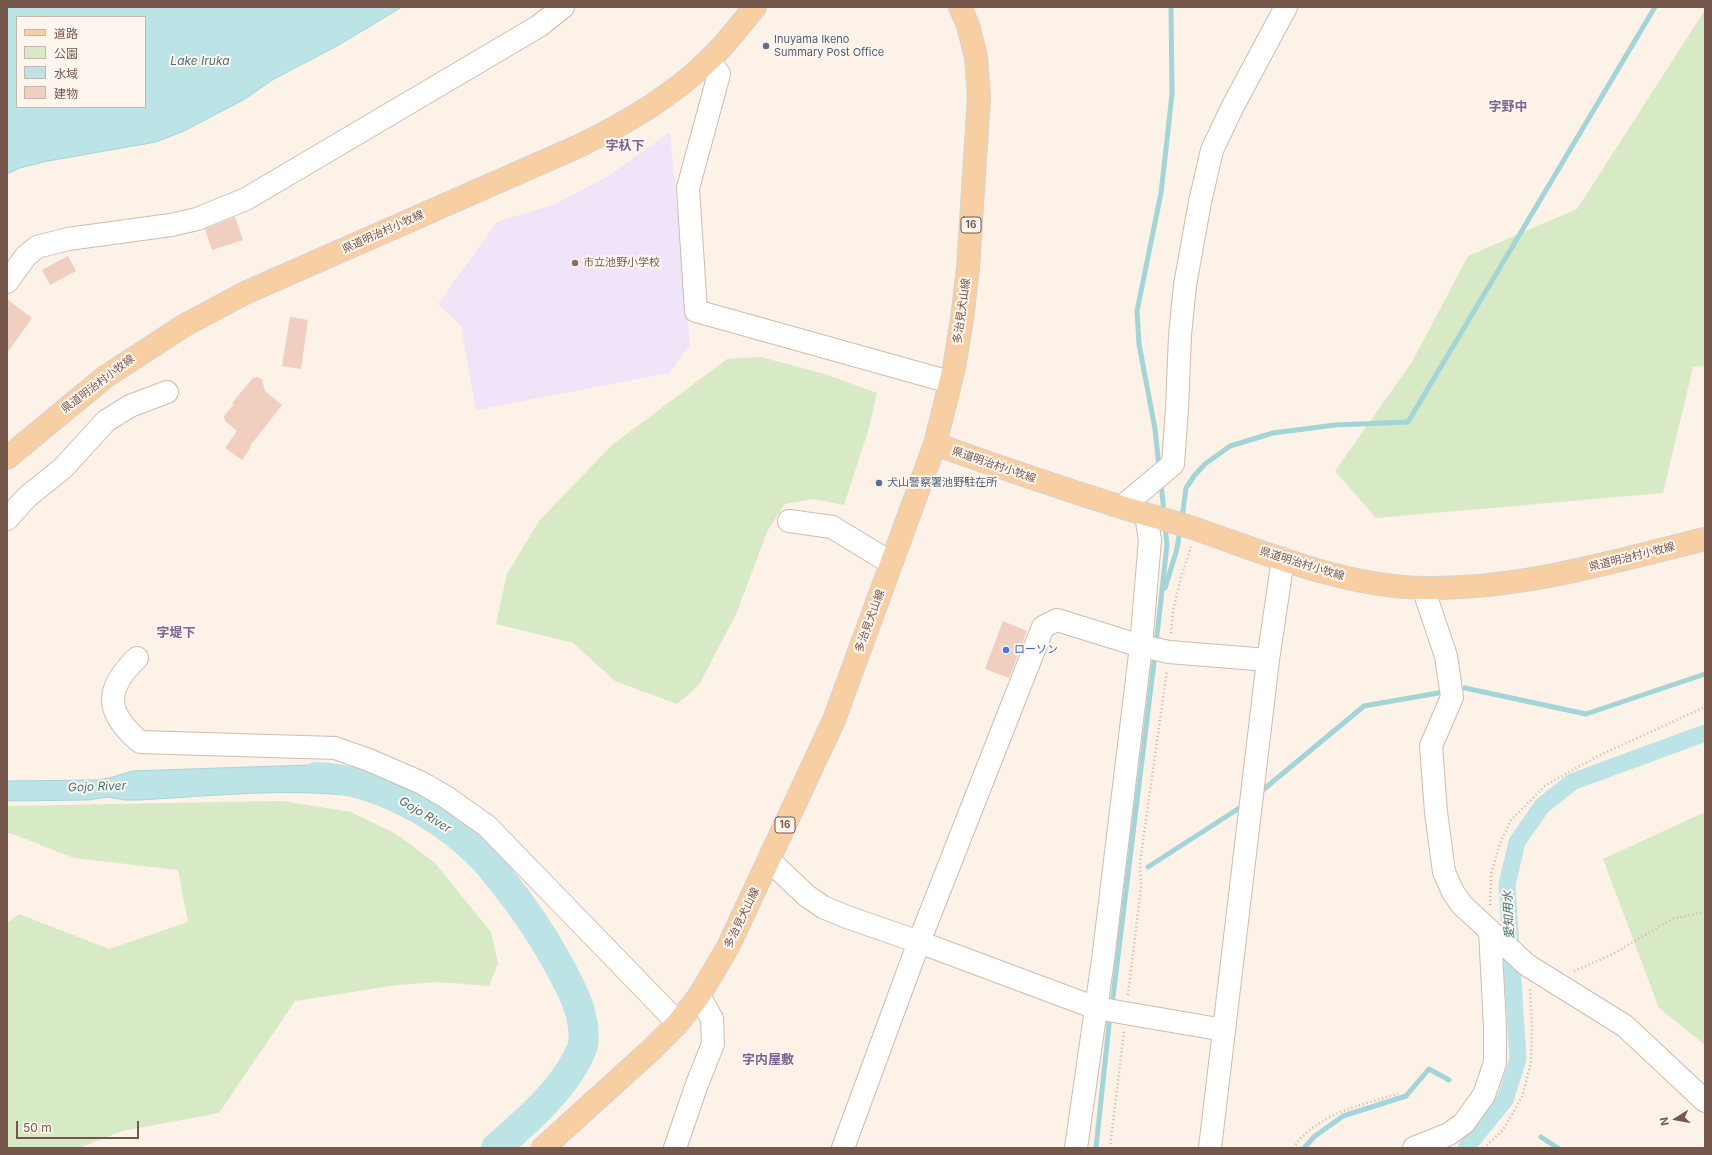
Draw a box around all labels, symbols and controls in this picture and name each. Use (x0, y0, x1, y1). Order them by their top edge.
legend (16, 16, 146, 108)
text: 道路 (54, 26, 78, 41)
place label: Inuyama Ikeno Summary Post Office (774, 33, 884, 59)
marker: Inuyama Ikeno Summary Post Office (761, 41, 771, 51)
text: 公園 (54, 46, 78, 61)
water label: Lake Iruka (170, 54, 230, 68)
text: 水域 (54, 66, 78, 81)
text: 建物 (54, 86, 78, 101)
district label: 字野中 (1489, 99, 1527, 115)
district label: 字杁下 (606, 138, 644, 154)
street label: 県道明治村小牧線 (340, 208, 426, 256)
road number: 16 (961, 217, 981, 233)
place label: 市立池野小学校 (583, 256, 660, 270)
marker: 市立池野小学校 (570, 258, 580, 268)
street label: 多治見犬山線 (951, 277, 973, 345)
street label: 県道明治村小牧線 (59, 352, 137, 416)
street label: 県道明治村小牧線 (950, 444, 1038, 486)
place label: 犬山警察署池野駐在所 (887, 476, 997, 490)
marker: 犬山警察署池野駐在所 (874, 478, 884, 488)
street label: 県道明治村小牧線 (1588, 540, 1676, 574)
street label: 県道明治村小牧線 (1258, 545, 1346, 583)
street label: 多治見犬山線 (853, 588, 887, 654)
district label: 字堤下 (157, 625, 195, 641)
place label: ローソン (1014, 643, 1058, 657)
marker: ローソン (1001, 645, 1011, 655)
water label: Gojo River (68, 779, 126, 795)
water label: Gojo River (396, 794, 454, 836)
road number: 16 (775, 817, 795, 833)
street label: 多治見犬山線 (722, 885, 762, 951)
water label: 愛知用水 (1501, 891, 1517, 939)
district label: 字内屋敷 (742, 1052, 794, 1068)
north arrow (1656, 1099, 1696, 1139)
scale bar (18, 1113, 141, 1139)
text: N (1657, 1116, 1672, 1127)
text: 50 m (23, 1120, 52, 1135)

